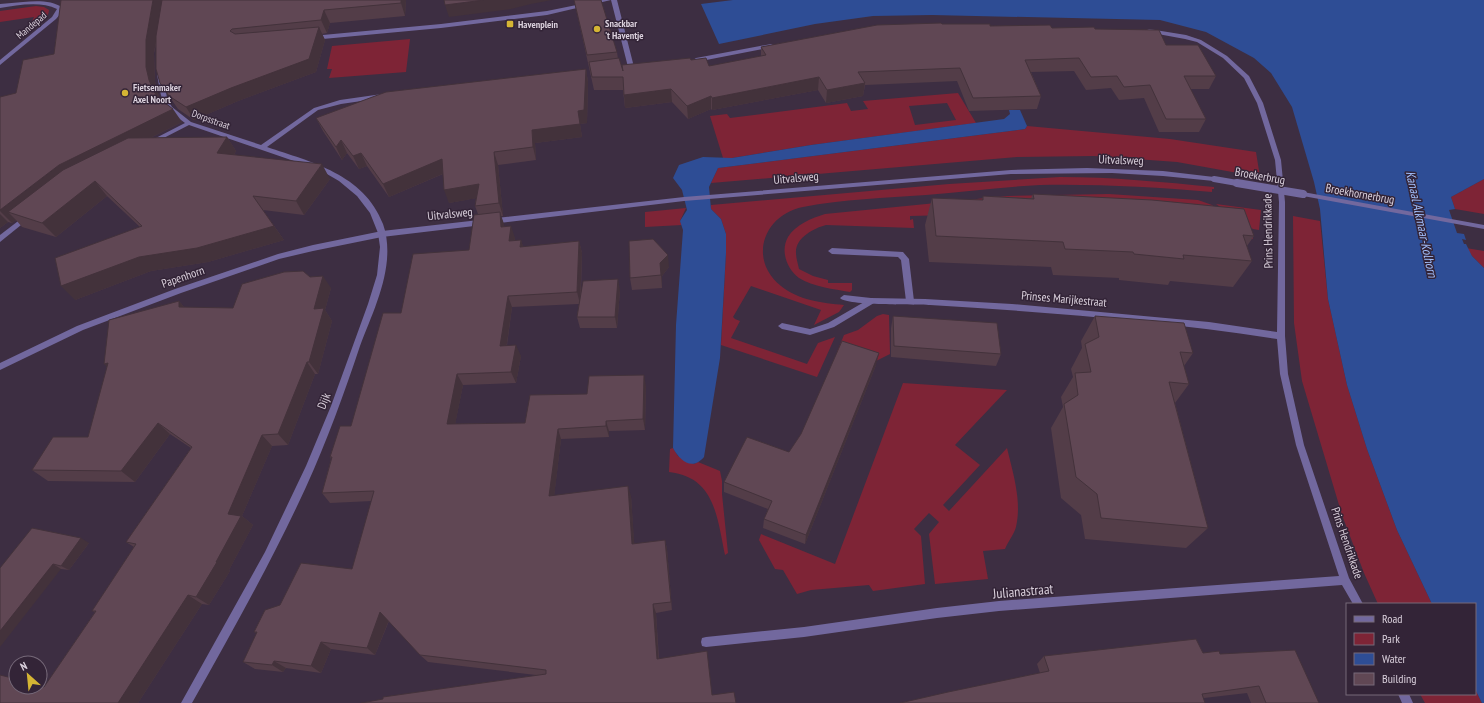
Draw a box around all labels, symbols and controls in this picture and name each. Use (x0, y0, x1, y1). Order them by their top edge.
street label: Mandepad (13, 9, 49, 42)
place label: Snackbar 't Haventje (605, 17, 644, 42)
place label: Havenplein (518, 18, 559, 31)
marker: Havenplein (505, 19, 515, 29)
marker: Snackbar 't Haventje (592, 24, 602, 34)
place label: Fietsenmaker Axel Noort (132, 81, 181, 106)
marker: Fietsenmaker Axel Noort (120, 88, 130, 98)
street label: Dorpsstraat (190, 107, 232, 132)
street label: Uitvalsweg (1098, 151, 1144, 168)
street label: Broekerbrug (1234, 164, 1286, 187)
street label: Uitvalsweg (773, 168, 819, 187)
water label: Kanaal Alkmaar-Kolhorn (1402, 169, 1441, 280)
street label: Broekhornerbrug (1324, 180, 1396, 207)
street label: Prins Hendrikkade (1259, 193, 1276, 269)
street label: Uitvalsweg (427, 204, 473, 223)
street label: Papenhorn (159, 262, 206, 291)
street label: Prinses Marijkestraat (1021, 287, 1108, 310)
street label: Dijk (314, 390, 334, 411)
street label: Prins Hendrikkade (1328, 505, 1367, 581)
street label: Julianastraat (991, 579, 1054, 603)
legend (1346, 603, 1476, 695)
text: Road (1382, 611, 1402, 626)
text: Park (1382, 631, 1400, 646)
text: Water (1382, 651, 1407, 666)
north arrow (8, 655, 48, 695)
text: N (18, 658, 29, 674)
text: Building (1382, 671, 1417, 686)

